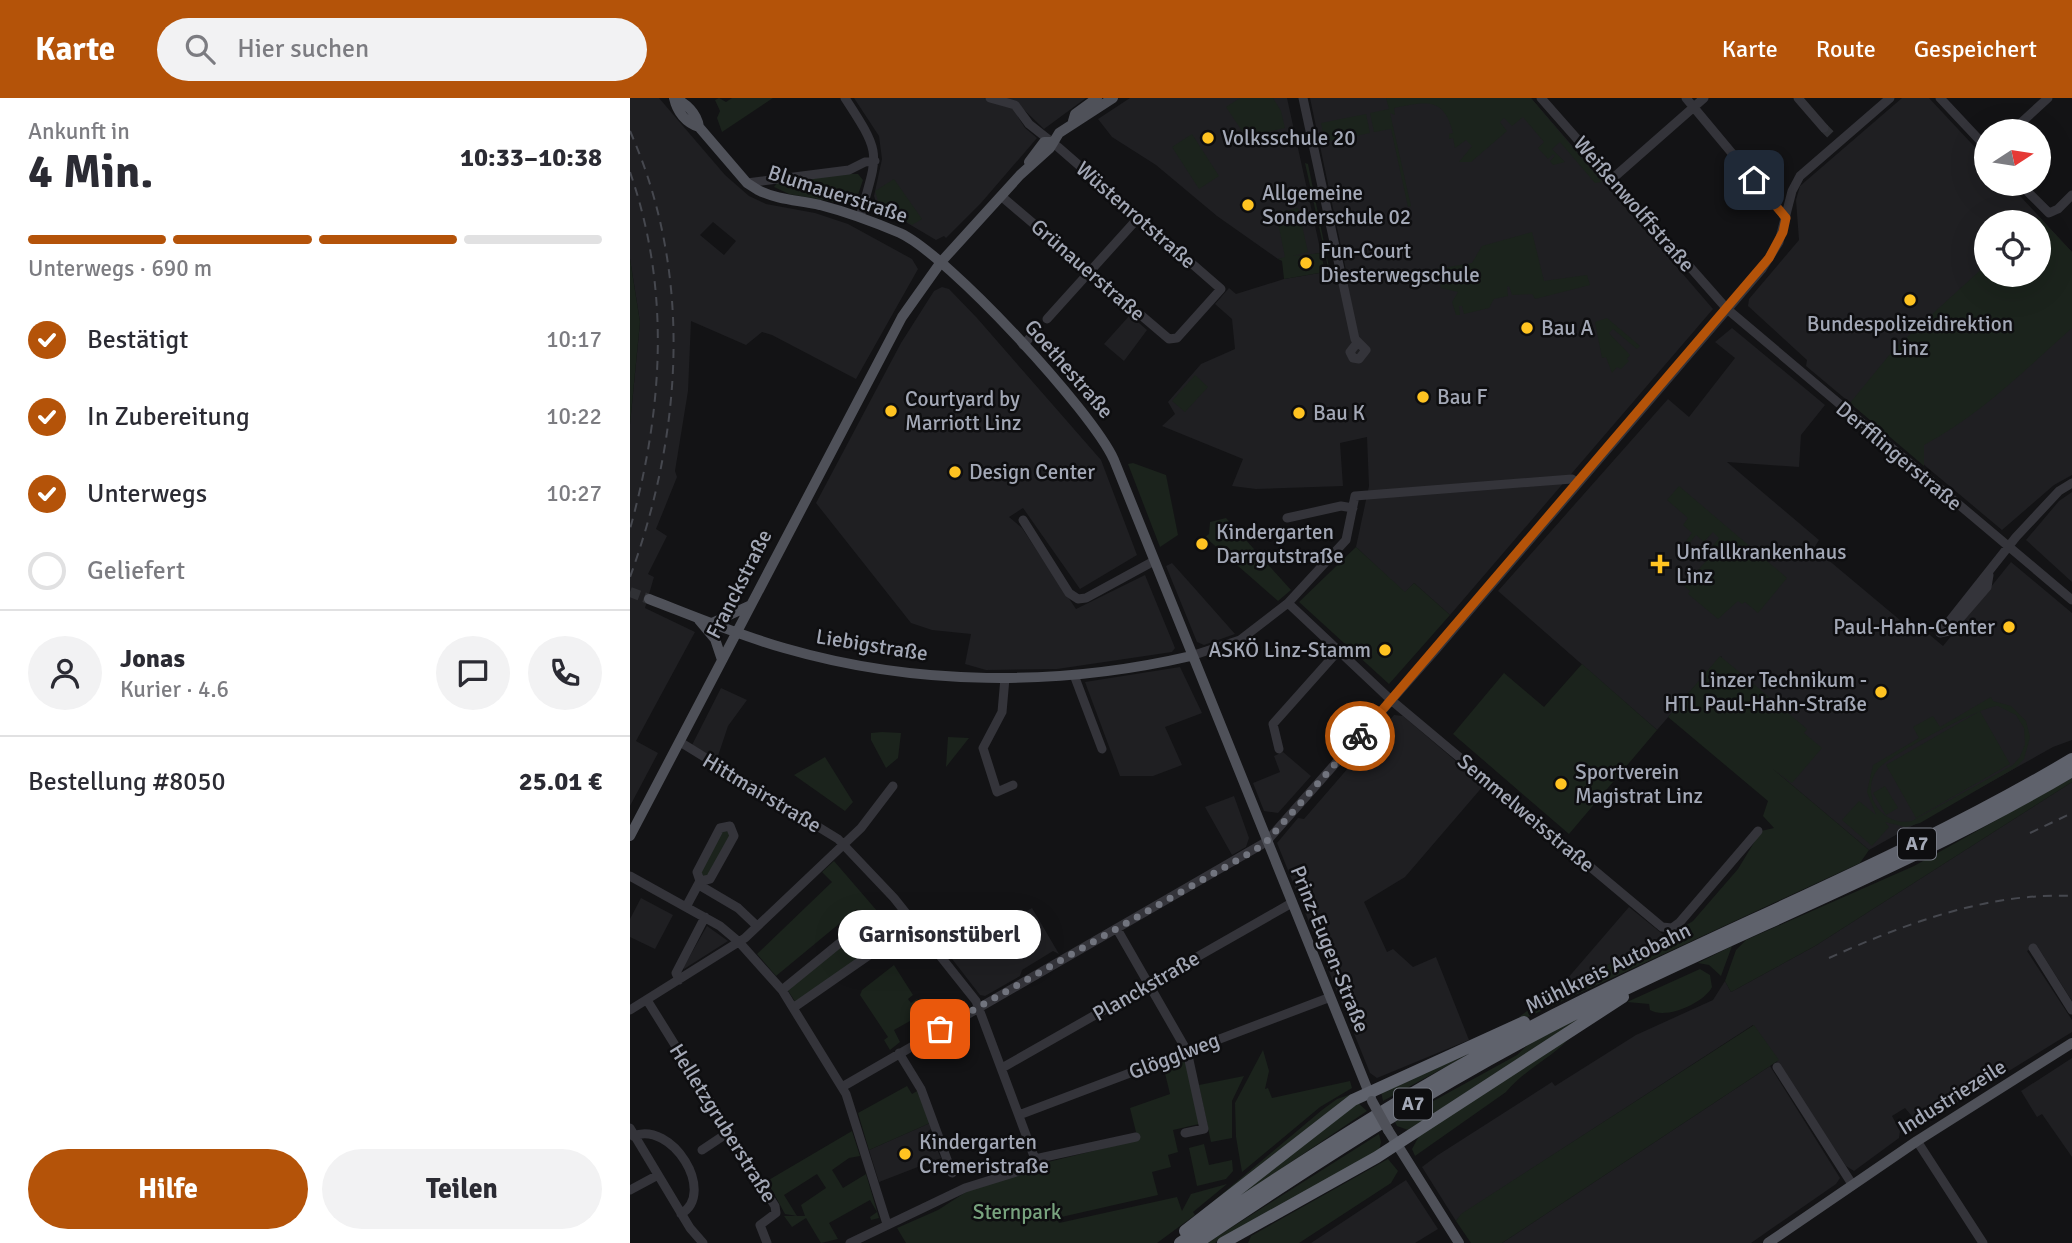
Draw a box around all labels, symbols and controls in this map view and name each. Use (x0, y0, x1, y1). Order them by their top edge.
search box (157, 18, 647, 81)
text: Karte (35, 29, 115, 70)
icon: search (181, 30, 219, 68)
text: Hier suchen (237, 33, 369, 65)
text: Karte (1722, 34, 1778, 64)
text: Route (1816, 34, 1876, 64)
text: Gespeichert (1914, 34, 2037, 64)
text: Ankunft in (28, 117, 130, 146)
north arrow (1974, 119, 2051, 196)
map controls (1974, 119, 2051, 287)
place label: Volksschule 20 (1222, 125, 1356, 151)
marker: Volksschule 20 (1200, 130, 1216, 146)
street label: Weißenwolffstraße (1568, 131, 1700, 277)
text: 10:33–10:38 (460, 142, 602, 174)
text: 4 Min. (28, 144, 153, 200)
pin (1724, 150, 1784, 210)
street label: Wüstenrotstraße (1071, 156, 1201, 274)
street label: Blumauerstraße (765, 159, 911, 229)
icon: home (1735, 161, 1773, 199)
place label: Allgemeine Sonderschule 02 (1262, 180, 1411, 230)
marker: Allgemeine Sonderschule 02 (1240, 197, 1256, 213)
button: locate (1974, 210, 2051, 287)
street label: Grünauerstraße (1026, 213, 1150, 327)
place label: Fun-Court Diesterwegschule (1320, 238, 1480, 288)
text: Unterwegs · 690 m (28, 254, 212, 283)
marker: Fun-Court Diesterwegschule (1298, 255, 1314, 271)
marker: Bundespolizeidirektion Linz (1902, 292, 1918, 308)
place label: Bundespolizeidirektion Linz (1807, 311, 2013, 361)
street label: Goethestraße (1019, 314, 1119, 424)
place label: Bau A (1541, 315, 1593, 341)
marker: Bau A (1519, 320, 1535, 336)
icon: check (28, 321, 66, 359)
text: Bestätigt (87, 324, 188, 356)
text: 10:17 (546, 325, 602, 354)
place label: Bau F (1437, 384, 1487, 410)
place label: Courtyard by Marriott Linz (905, 386, 1021, 436)
marker: Bau F (1415, 389, 1431, 405)
street label: Derfflingerstraße (1831, 396, 1967, 516)
icon: check (28, 398, 66, 436)
place label: Bau K (1313, 400, 1365, 426)
text: In Zubereitung (87, 401, 250, 433)
text: 10:22 (546, 402, 602, 431)
marker: Courtyard by Marriott Linz (883, 403, 899, 419)
marker: Bau K (1291, 405, 1307, 421)
place label: Design Center (969, 459, 1095, 485)
marker: Design Center (947, 464, 963, 480)
icon: check (28, 475, 66, 513)
text: Unterwegs (87, 478, 207, 510)
text: 10:27 (546, 479, 602, 508)
place label: Kindergarten Darrgutstraße (1216, 519, 1344, 569)
street label: Franckstraße (700, 525, 778, 643)
marker: Kindergarten Darrgutstraße (1194, 536, 1210, 552)
place label: Unfallkrankenhaus Linz (1676, 539, 1846, 589)
marker: Unfallkrankenhaus Linz (1650, 554, 1670, 574)
text: Geliefert (87, 555, 185, 587)
place label: Paul-Hahn-Center (1833, 614, 1995, 640)
marker: Paul-Hahn-Center (2001, 619, 2017, 635)
street label: Liebigstraße (814, 623, 930, 667)
button: person (28, 636, 102, 710)
button: chat (436, 636, 510, 710)
button: phone (528, 636, 602, 710)
place label: ASKÖ Linz-Stamm (1208, 637, 1371, 663)
marker: ASKÖ Linz-Stamm (1377, 642, 1393, 658)
text: Jonas (120, 643, 185, 675)
place label: Linzer Technikum - HTL Paul-Hahn-Straße (1664, 667, 1867, 717)
text: Kurier · 4.6 (120, 675, 229, 704)
marker: Linzer Technikum - HTL Paul-Hahn-Straße (1873, 684, 1889, 700)
courier (1325, 701, 1395, 771)
icon: bike (1341, 717, 1379, 755)
street label: Hittmairstraße (698, 747, 826, 839)
street label: Semmelweisstraße (1452, 748, 1600, 878)
place label: Sportverein Magistrat Linz (1575, 759, 1703, 809)
text: Bestellung #8050 (28, 766, 225, 798)
text: 25.01 € (519, 766, 602, 798)
marker: Sportverein Magistrat Linz (1553, 776, 1569, 792)
road number: A7 (1898, 828, 1936, 860)
street label: Prinz-Eugen-Straße (1285, 862, 1375, 1036)
callout: Garnisonstüberl (838, 910, 1042, 959)
street label: Mühlkreis Autobahn (1521, 917, 1695, 1019)
text: Garnisonstüberl (859, 920, 1020, 949)
street label: Planckstraße (1088, 945, 1204, 1027)
pin (910, 999, 970, 1059)
icon: bag (921, 1010, 959, 1048)
street label: Glögglweg (1125, 1027, 1223, 1085)
street label: Helletzgruberstraße (664, 1039, 782, 1207)
street label: Industriezeile (1893, 1053, 2011, 1141)
road number: A7 (1394, 1088, 1432, 1120)
place label: Kindergarten Cremeristraße (919, 1129, 1049, 1179)
marker: Kindergarten Cremeristraße (897, 1146, 913, 1162)
button: Hilfe (28, 1149, 308, 1229)
button: Teilen (322, 1149, 602, 1229)
park label: Sternpark (973, 1199, 1062, 1225)

